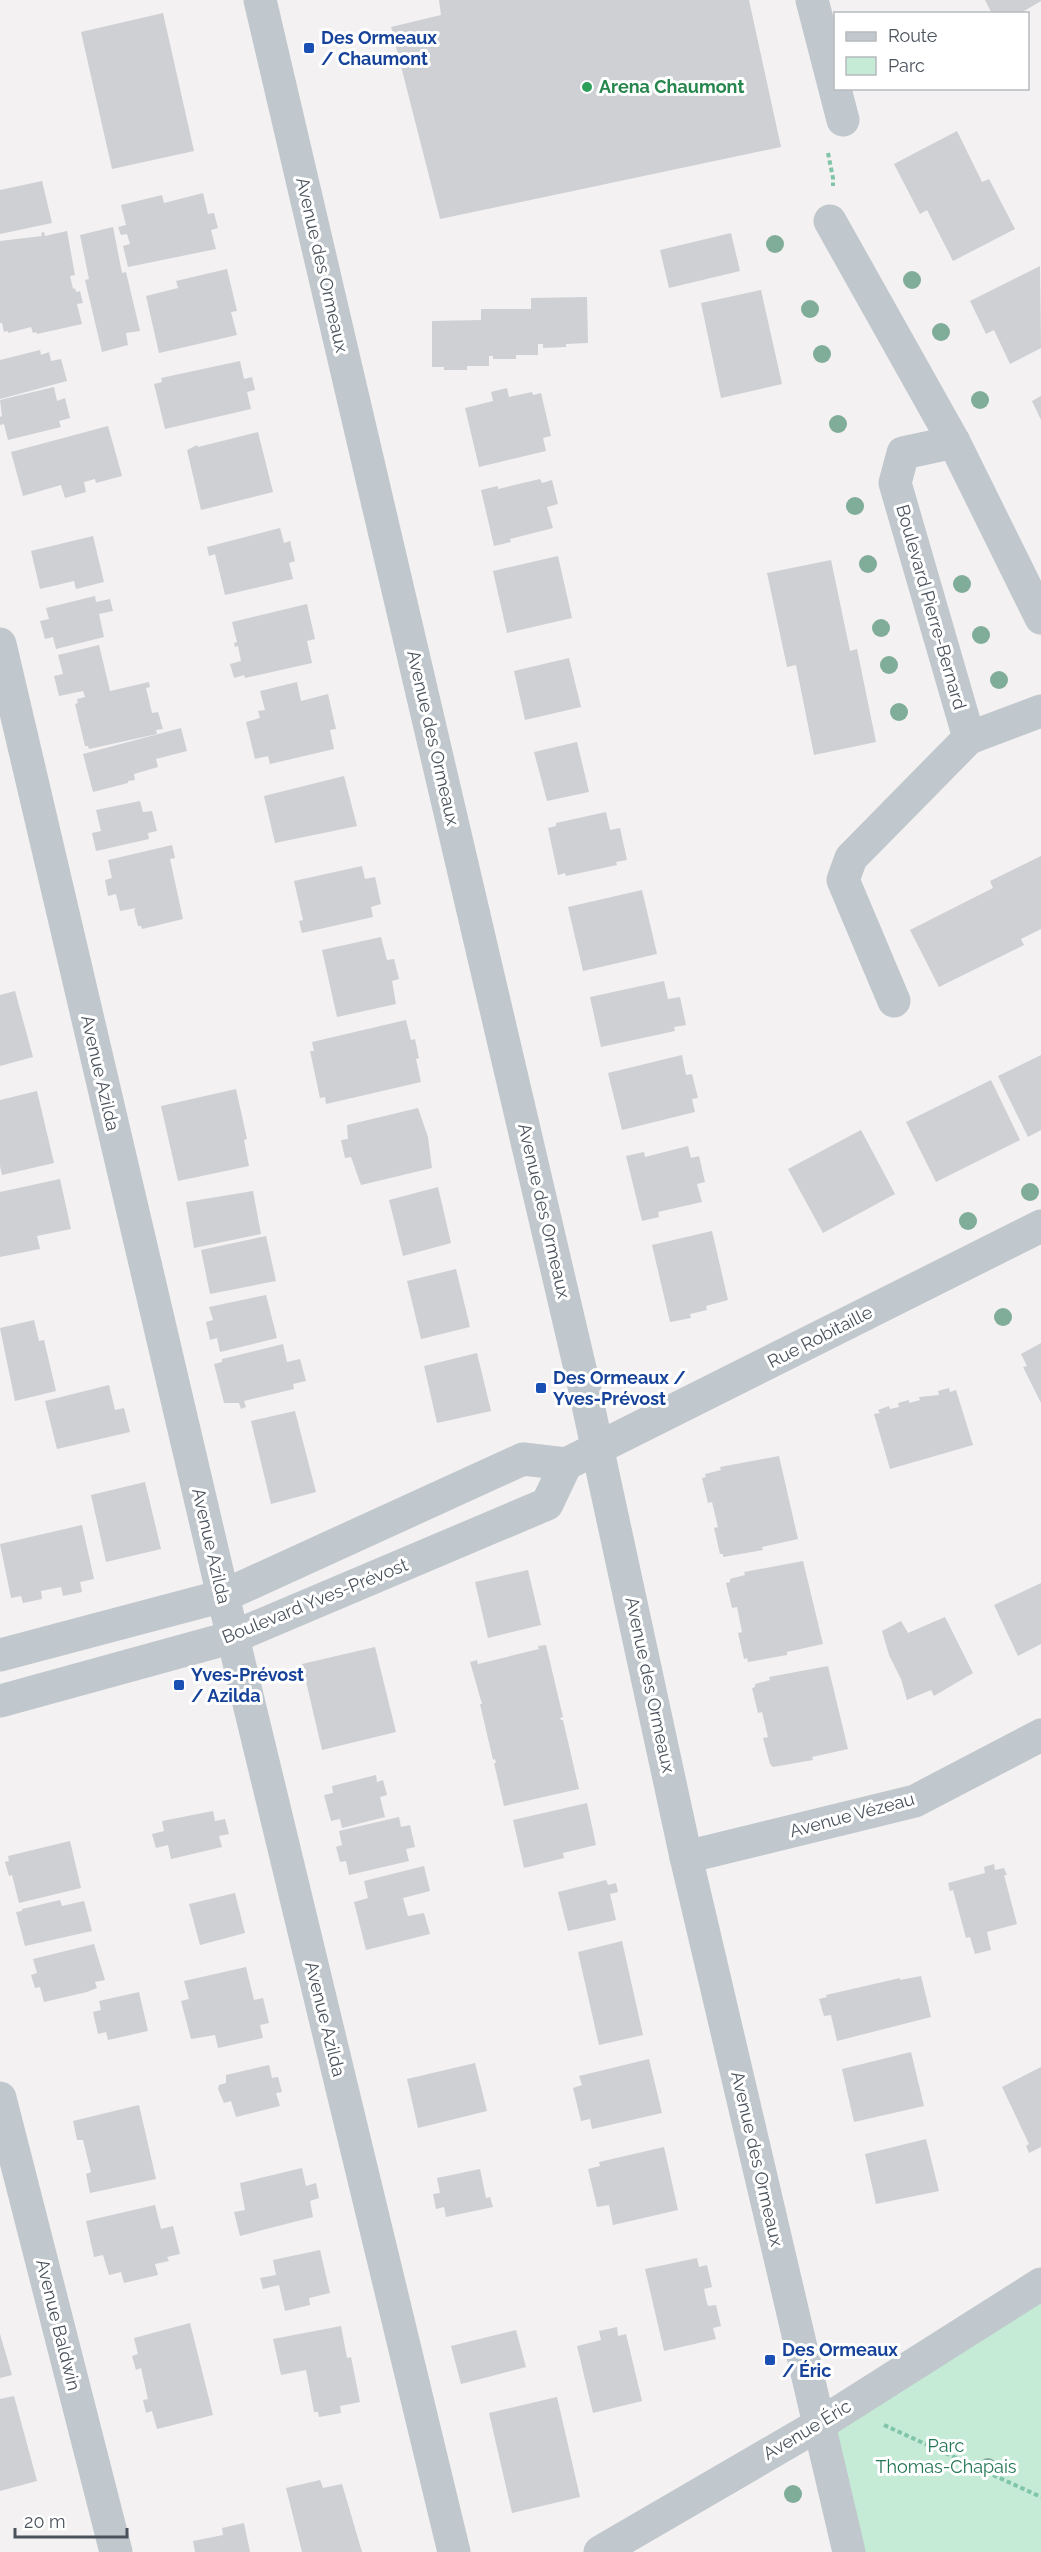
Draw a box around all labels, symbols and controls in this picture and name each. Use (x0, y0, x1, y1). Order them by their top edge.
legend (834, 12, 1029, 90)
text: Route (888, 25, 938, 46)
place label: Des Ormeaux / Chaumont (321, 27, 437, 69)
marker: Des Ormeaux / Chaumont (302, 41, 316, 55)
text: Parc (888, 55, 925, 76)
place label: Arena Chaumont (599, 76, 744, 97)
marker: Arena Chaumont (580, 80, 594, 94)
street label: Avenue des Ormeaux (292, 175, 353, 355)
street label: Boulevard Pierre-Bernard (892, 502, 971, 712)
street label: Avenue des Ormeaux (403, 648, 464, 828)
street label: Avenue Azilda (77, 1013, 124, 1133)
street label: Avenue des Ormeaux (514, 1121, 575, 1301)
street label: Rue Robitaille (764, 1301, 876, 1372)
place label: Des Ormeaux / Yves-Prévost (553, 1367, 686, 1409)
marker: Des Ormeaux / Yves-Prévost (534, 1381, 548, 1395)
street label: Avenue Azilda (188, 1486, 235, 1606)
street label: Boulevard Yves-Prévost (219, 1554, 411, 1647)
street label: Avenue des Ormeaux (622, 1595, 679, 1775)
place label: Yves-Prévost / Azilda (191, 1664, 304, 1706)
marker: Yves-Prévost / Azilda (172, 1678, 186, 1692)
street label: Avenue Vézeau (787, 1788, 917, 1841)
street label: Avenue Azilda (301, 1959, 350, 2079)
street label: Avenue des Ormeaux (727, 2069, 788, 2249)
street label: Avenue Baldwin (32, 2257, 85, 2393)
place label: Des Ormeaux / Éric (782, 2339, 898, 2381)
marker: Des Ormeaux / Éric (763, 2353, 777, 2367)
street label: Avenue Éric (758, 2394, 855, 2464)
park label: Parc Thomas-Chapais (875, 2435, 1017, 2477)
scale bar (15, 2501, 128, 2539)
text: 20 m (24, 2511, 66, 2532)

